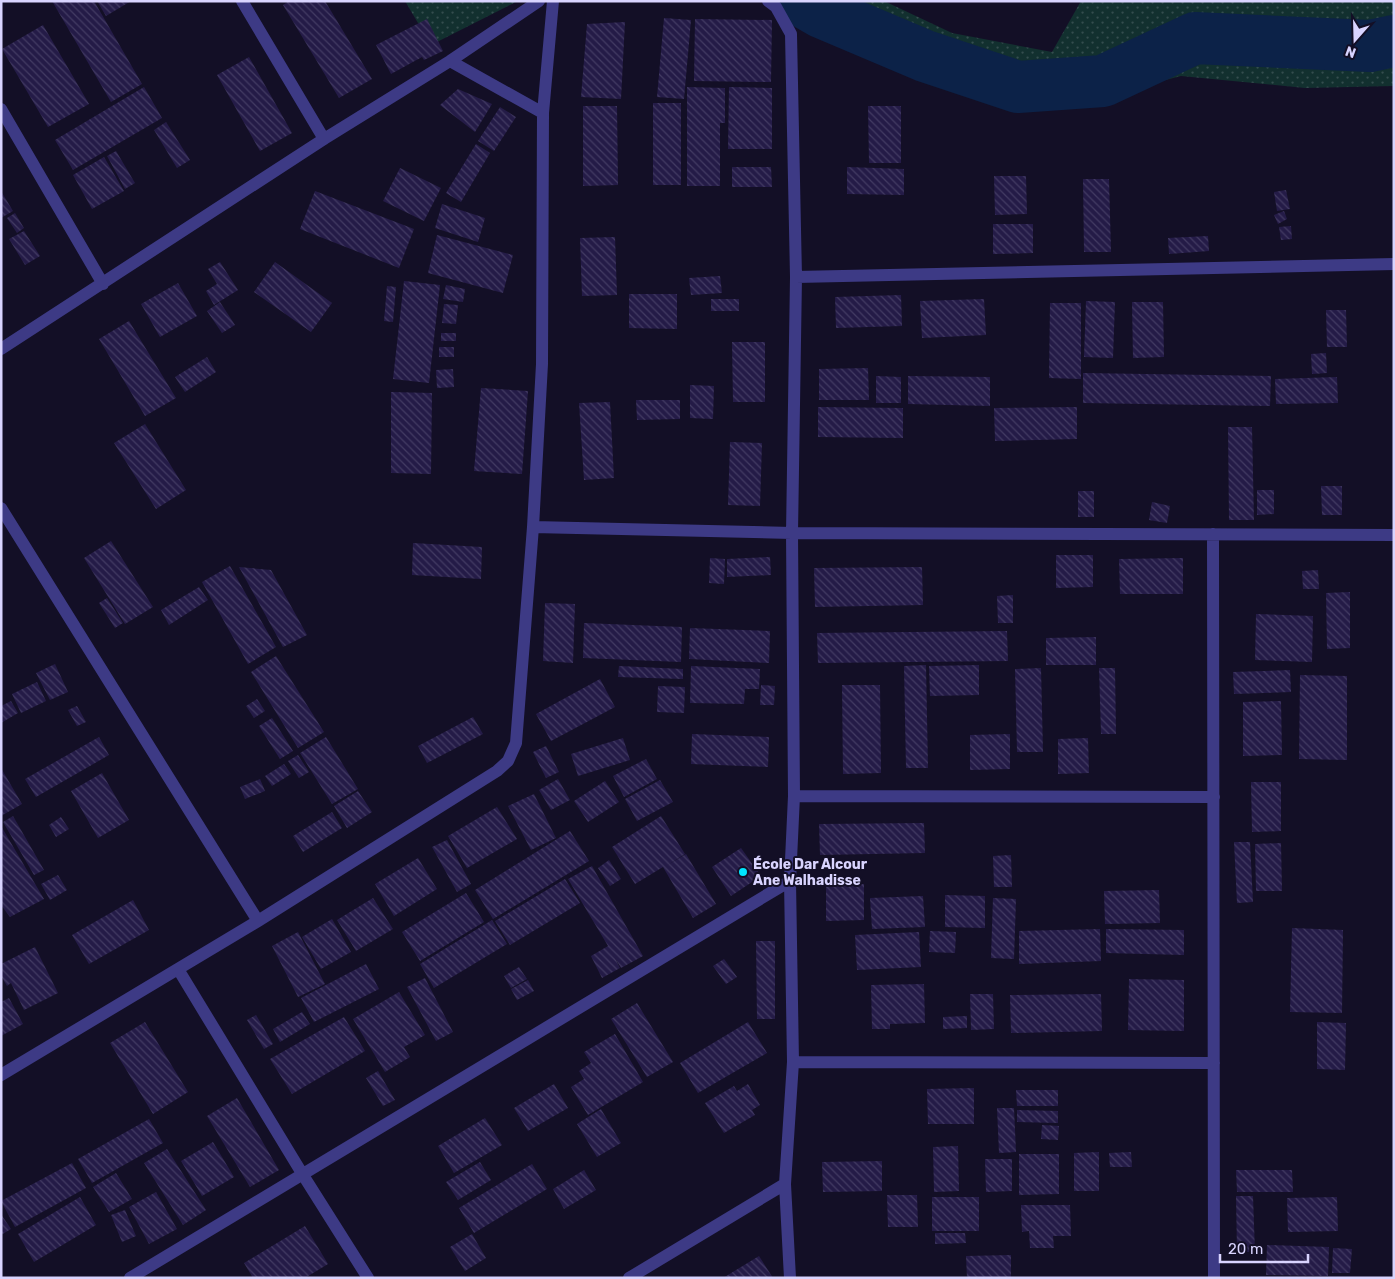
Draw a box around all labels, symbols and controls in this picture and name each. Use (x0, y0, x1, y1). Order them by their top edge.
north arrow (1330, 15, 1380, 65)
text: N (1343, 42, 1358, 61)
place label: École Dar Alcour Ane Walhadisse (753, 855, 868, 889)
marker: École Dar Alcour Ane Walhadisse (737, 866, 749, 878)
scale bar (1220, 1232, 1308, 1264)
text: 20 m (1228, 1240, 1263, 1258)

